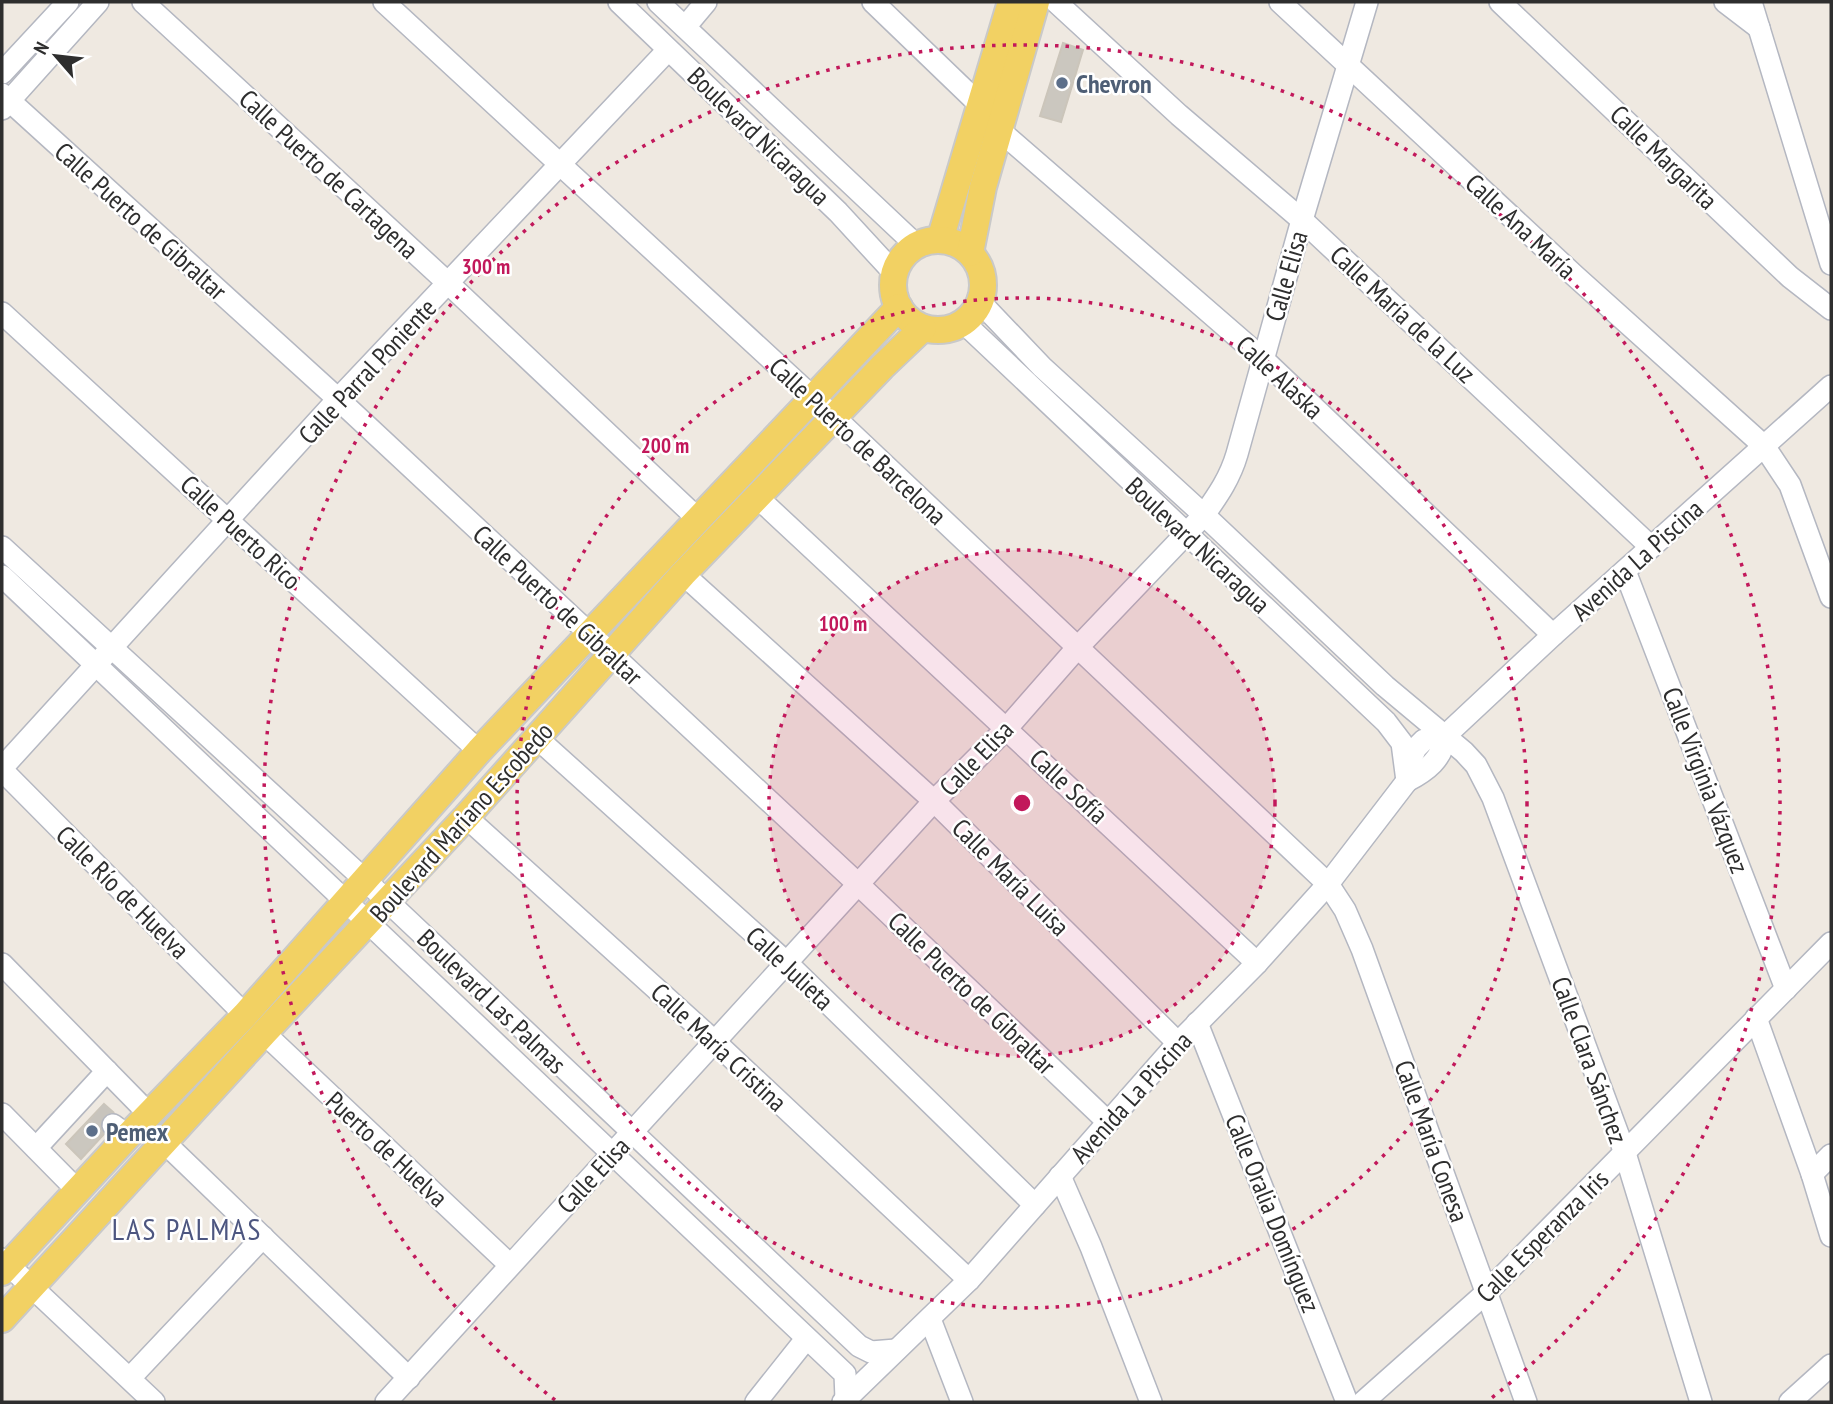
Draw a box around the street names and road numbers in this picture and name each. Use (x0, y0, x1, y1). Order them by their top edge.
street label: Boulevard Nicaragua (681, 60, 837, 212)
street label: Calle Puerto de Cartagena (232, 82, 426, 266)
street label: Calle Margarita (1603, 98, 1725, 216)
street label: Calle Puerto de Gibraltar (48, 135, 234, 307)
street label: Calle Ana María (1459, 166, 1583, 286)
street label: Calle Elisa (1257, 227, 1315, 325)
street label: Calle María de la Luz (1324, 238, 1482, 390)
street label: Calle Parral Poniente (291, 291, 443, 451)
street label: Calle Alaska (1229, 328, 1331, 426)
street label: Calle Puerto de Barcelona (762, 350, 954, 532)
street label: Calle Puerto Rico (174, 468, 308, 596)
street label: Boulevard Nicaragua (1119, 470, 1277, 620)
street label: Avenida La Piscina (1564, 492, 1710, 628)
street label: Calle Puerto de Gibraltar (466, 518, 650, 692)
street label: Calle Virginia Vázquez (1655, 682, 1757, 878)
street label: Calle Elisa (932, 713, 1020, 803)
street label: Boulevard Mariano Escobedo (362, 715, 560, 929)
street label: Calle Sofía (1023, 741, 1115, 831)
street label: Calle María Luisa (945, 811, 1077, 943)
street label: Calle Río de Huelva (49, 818, 197, 966)
street label: Calle Puerto de Gibraltar (881, 905, 1063, 1081)
street label: Calle Julieta (739, 919, 841, 1017)
street label: Boulevard Las Palmas (411, 922, 573, 1080)
street label: Calle Clara Sánchez (1545, 972, 1635, 1148)
street label: Calle María Cristina (644, 976, 794, 1118)
street label: Avenida La Piscina (1063, 1024, 1199, 1170)
street label: Calle María Conesa (1387, 1056, 1477, 1226)
street label: Puerto de Huelva (319, 1084, 455, 1214)
street label: Calle Oralia Domínguez (1218, 1109, 1328, 1317)
street label: Calle Elisa (549, 1130, 637, 1220)
street label: Calle Esperanza Iris (1469, 1163, 1615, 1309)

